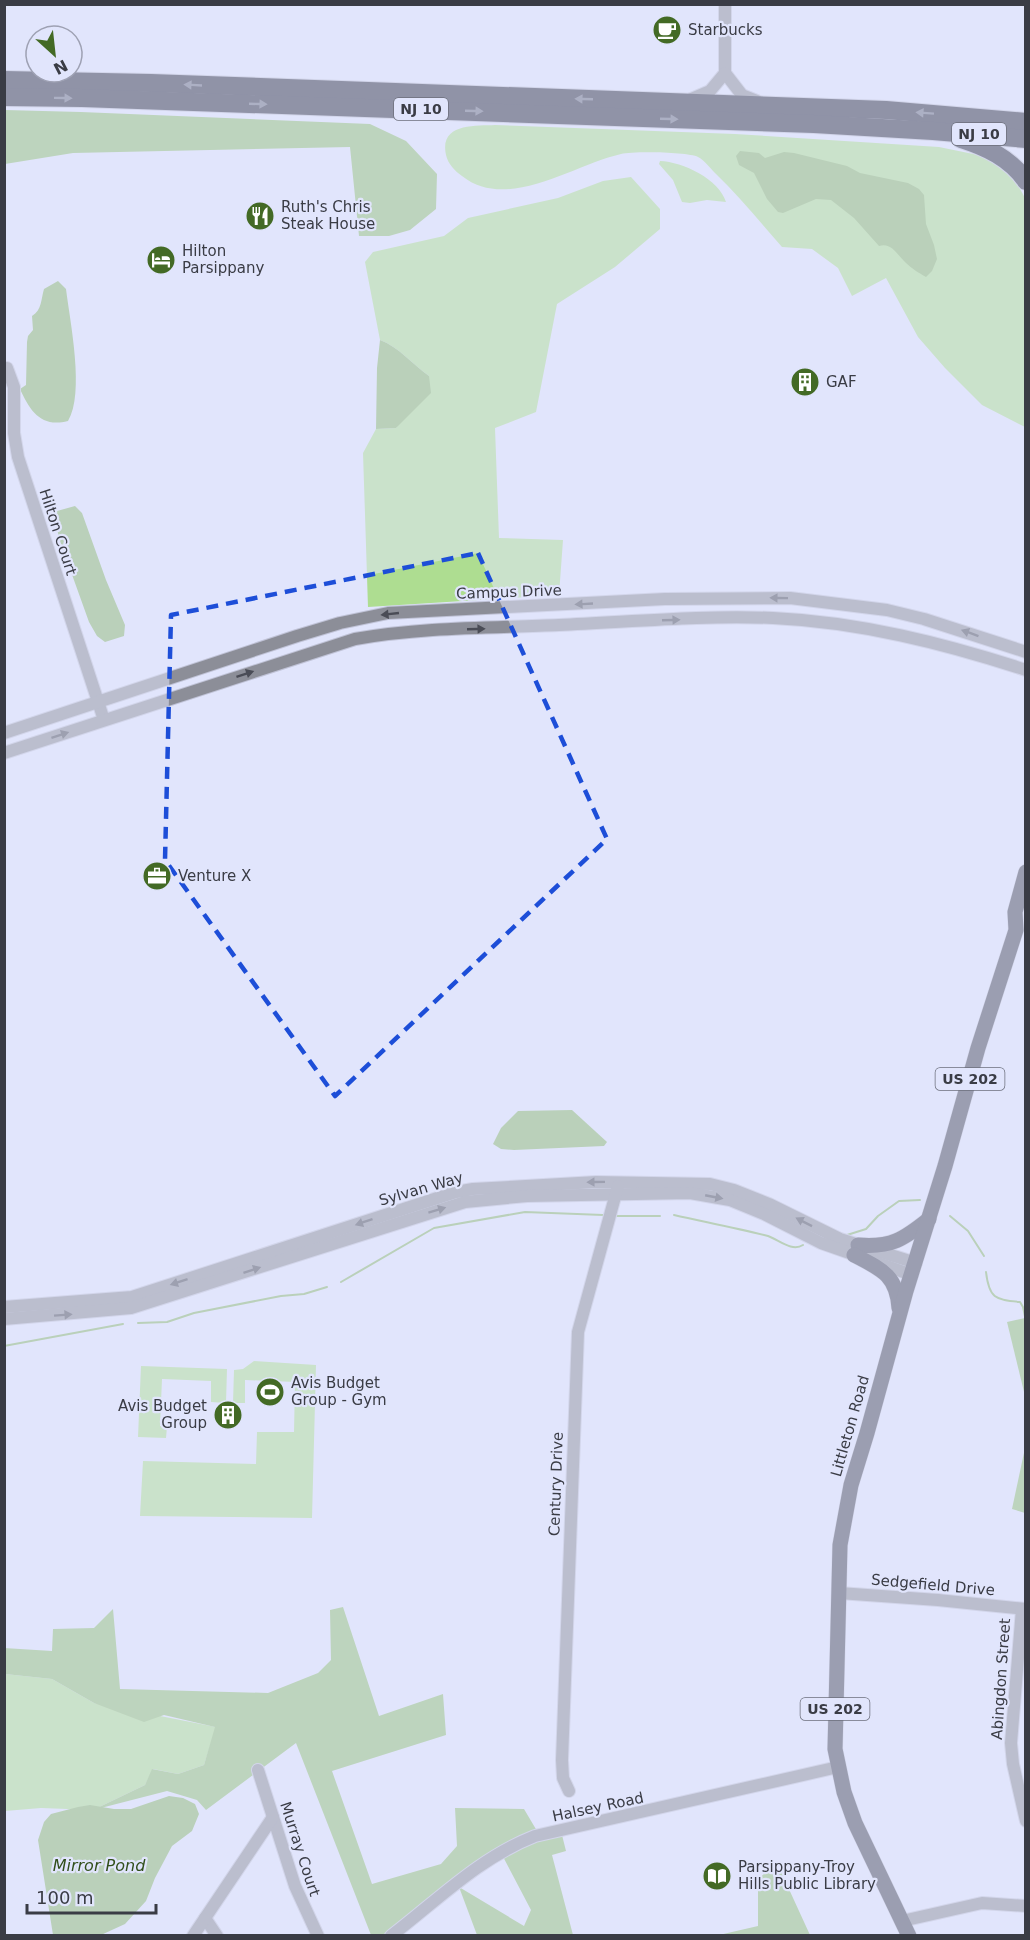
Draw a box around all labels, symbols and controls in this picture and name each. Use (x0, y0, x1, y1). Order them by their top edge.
cafe icon: Starbucks (651, 14, 683, 46)
place label: Starbucks (688, 21, 763, 39)
north arrow (24, 24, 84, 84)
text: N (50, 55, 71, 78)
one-way arrow (184, 80, 203, 89)
one-way arrow (53, 93, 72, 102)
one-way arrow (574, 95, 593, 104)
road number: NJ 10 (394, 98, 448, 120)
one-way arrow (248, 99, 267, 108)
one-way arrow (464, 107, 483, 116)
one-way arrow (916, 108, 935, 118)
one-way arrow (659, 114, 678, 123)
road number: NJ 10 (952, 123, 1006, 145)
place label: Ruth's Chris Steak House (281, 198, 375, 233)
restaurant icon: Ruth's Chris Steak House (244, 200, 276, 232)
place label: Hilton Parsippany (182, 242, 264, 277)
hotel icon: Hilton Parsippany (145, 244, 177, 276)
building icon: GAF (789, 366, 821, 398)
place label: GAF (826, 373, 857, 391)
street label: Hilton Court (36, 486, 81, 578)
street label: Campus Drive (456, 581, 562, 603)
one-way arrow (770, 593, 789, 602)
one-way arrow (575, 599, 594, 609)
one-way arrow (380, 609, 399, 619)
one-way arrow (662, 616, 681, 625)
one-way arrow (467, 624, 486, 633)
one-way arrow (961, 627, 979, 637)
one-way arrow (236, 669, 254, 678)
one-way arrow (51, 729, 69, 739)
office icon: Venture X (141, 860, 173, 892)
place label: Venture X (178, 867, 251, 885)
road number: US 202 (936, 1068, 1004, 1090)
street label: Sylvan Way (377, 1168, 465, 1210)
one-way arrow (586, 1177, 605, 1187)
one-way arrow (705, 1193, 724, 1202)
one-way arrow (428, 1205, 446, 1214)
one-way arrow (795, 1217, 813, 1227)
one-way arrow (355, 1218, 373, 1227)
one-way arrow (243, 1265, 261, 1275)
one-way arrow (170, 1278, 188, 1287)
one-way arrow (53, 1310, 72, 1320)
street label: Littleton Road (827, 1373, 873, 1479)
place label: Avis Budget Group - Gym (291, 1374, 387, 1409)
sports icon: Avis Budget Group - Gym (254, 1376, 286, 1408)
place label: Avis Budget Group (118, 1397, 207, 1432)
building icon: Avis Budget Group (212, 1399, 244, 1431)
street label: Century Drive (545, 1432, 567, 1536)
street label: Sedgefield Drive (870, 1571, 996, 1599)
street label: Abingdon Street (988, 1618, 1014, 1740)
road number: US 202 (800, 1698, 870, 1720)
street label: Halsey Road (551, 1789, 645, 1825)
street label: Murray Court (276, 1799, 324, 1899)
water label: Mirror Pond (53, 1856, 146, 1875)
place label: Parsippany-Troy Hills Public Library (738, 1858, 876, 1893)
library icon: Parsippany-Troy Hills Public Library (701, 1860, 733, 1892)
scale bar (27, 1877, 156, 1915)
text: 100 m (36, 1887, 94, 1908)

